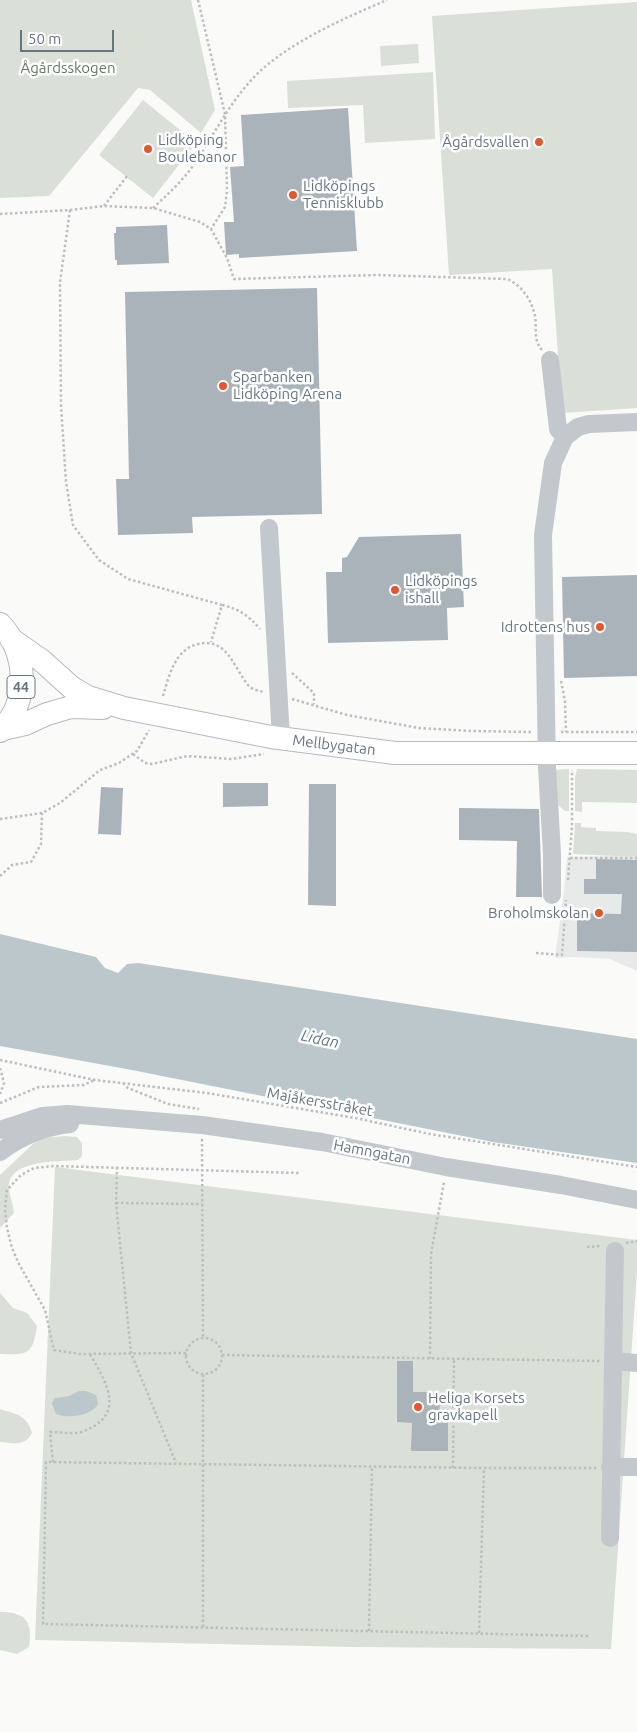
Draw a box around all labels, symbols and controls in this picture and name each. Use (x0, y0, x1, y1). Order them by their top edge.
scale bar (22, 20, 116, 52)
text: 50 m (28, 30, 61, 47)
park label: Ågårdsskogen (20, 59, 116, 77)
place label: Lidköping Boulebanor (158, 131, 237, 166)
place label: Ågårdsvallen (442, 133, 529, 151)
marker: Ågårdsvallen (533, 136, 545, 148)
marker: Lidköping Boulebanor (142, 143, 154, 155)
place label: Lidköpings Tennisklubb (303, 177, 384, 212)
marker: Lidköpings Tennisklubb (287, 189, 299, 201)
place label: Sparbanken Lidköping Arena (233, 368, 342, 403)
marker: Sparbanken Lidköping Arena (217, 380, 229, 392)
place label: Lidköpings ishall (405, 572, 477, 607)
marker: Lidköpings ishall (389, 584, 401, 596)
place label: Idrottens hus (501, 618, 590, 636)
marker: Idrottens hus (594, 621, 606, 633)
road number: 44 (7, 676, 35, 699)
street label: Mellbygatan (291, 731, 377, 759)
place label: Broholmskolan (488, 904, 589, 922)
marker: Broholmskolan (593, 907, 605, 919)
water label: Lidan (299, 1026, 341, 1052)
street label: Majåkersstråket (266, 1084, 374, 1120)
street label: Hamngatan (332, 1136, 412, 1168)
place label: Heliga Korsets gravkapell (428, 1389, 525, 1424)
marker: Heliga Korsets gravkapell (412, 1401, 424, 1413)

